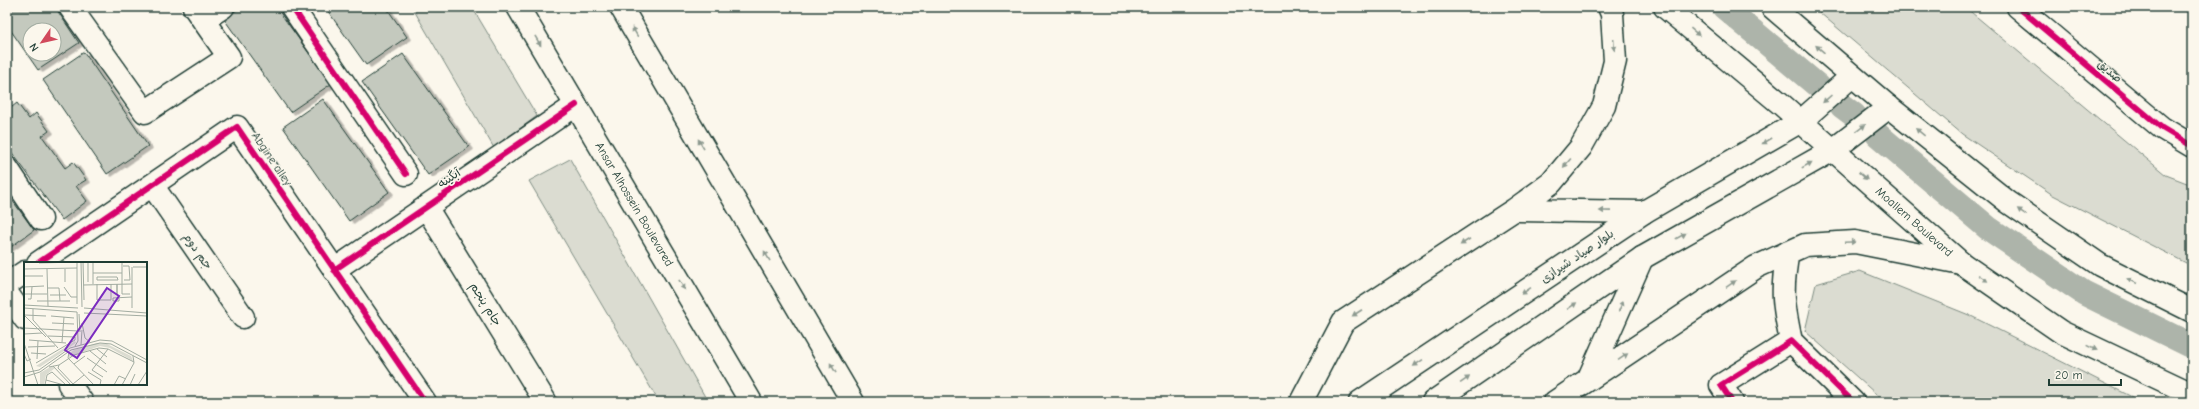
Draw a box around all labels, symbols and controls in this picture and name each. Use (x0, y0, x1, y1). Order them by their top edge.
north arrow (22, 22, 62, 62)
one-way arrow (632, 26, 639, 38)
one-way arrow (1690, 27, 1700, 36)
one-way arrow (535, 35, 542, 47)
one-way arrow (1611, 39, 1618, 51)
text: N (27, 41, 42, 54)
one-way arrow (1814, 44, 1825, 53)
street label: صدیق (2095, 57, 2125, 85)
one-way arrow (1821, 94, 1832, 103)
one-way arrow (1856, 124, 1867, 133)
one-way arrow (1914, 127, 1925, 136)
street label: Abgine alley (249, 129, 295, 189)
one-way arrow (1761, 137, 1773, 144)
one-way arrow (698, 138, 705, 150)
street label: Ansar Alhossein Boulevared (592, 140, 676, 269)
one-way arrow (1563, 158, 1572, 168)
one-way arrow (1801, 161, 1813, 168)
street label: آبگینه (435, 165, 464, 191)
one-way arrow (1857, 171, 1868, 180)
street label: Moallem Boulevard (1873, 184, 1956, 259)
one-way arrow (1598, 208, 1611, 214)
one-way arrow (2017, 208, 2027, 216)
street label: بلوار صیاد شیرازی (1538, 226, 1617, 287)
street label: جم دوم (179, 230, 215, 273)
one-way arrow (1675, 232, 1687, 239)
one-way arrow (1460, 238, 1470, 246)
one-way arrow (1844, 239, 1857, 245)
one-way arrow (764, 250, 771, 262)
inset map (24, 262, 147, 385)
one-way arrow (1978, 274, 1988, 282)
one-way arrow (2126, 278, 2138, 284)
one-way arrow (679, 279, 686, 291)
street label: جام پنجم (466, 280, 505, 329)
one-way arrow (1725, 280, 1736, 288)
one-way arrow (1520, 287, 1532, 294)
one-way arrow (1618, 300, 1624, 312)
one-way arrow (1567, 302, 1577, 310)
one-way arrow (1351, 310, 1362, 317)
one-way arrow (2086, 344, 2098, 351)
one-way arrow (1617, 353, 1628, 361)
one-way arrow (1413, 359, 1423, 367)
scale bar (2049, 361, 2121, 387)
one-way arrow (829, 363, 837, 373)
text: 20 m (2055, 368, 2083, 382)
one-way arrow (1460, 376, 1470, 384)

